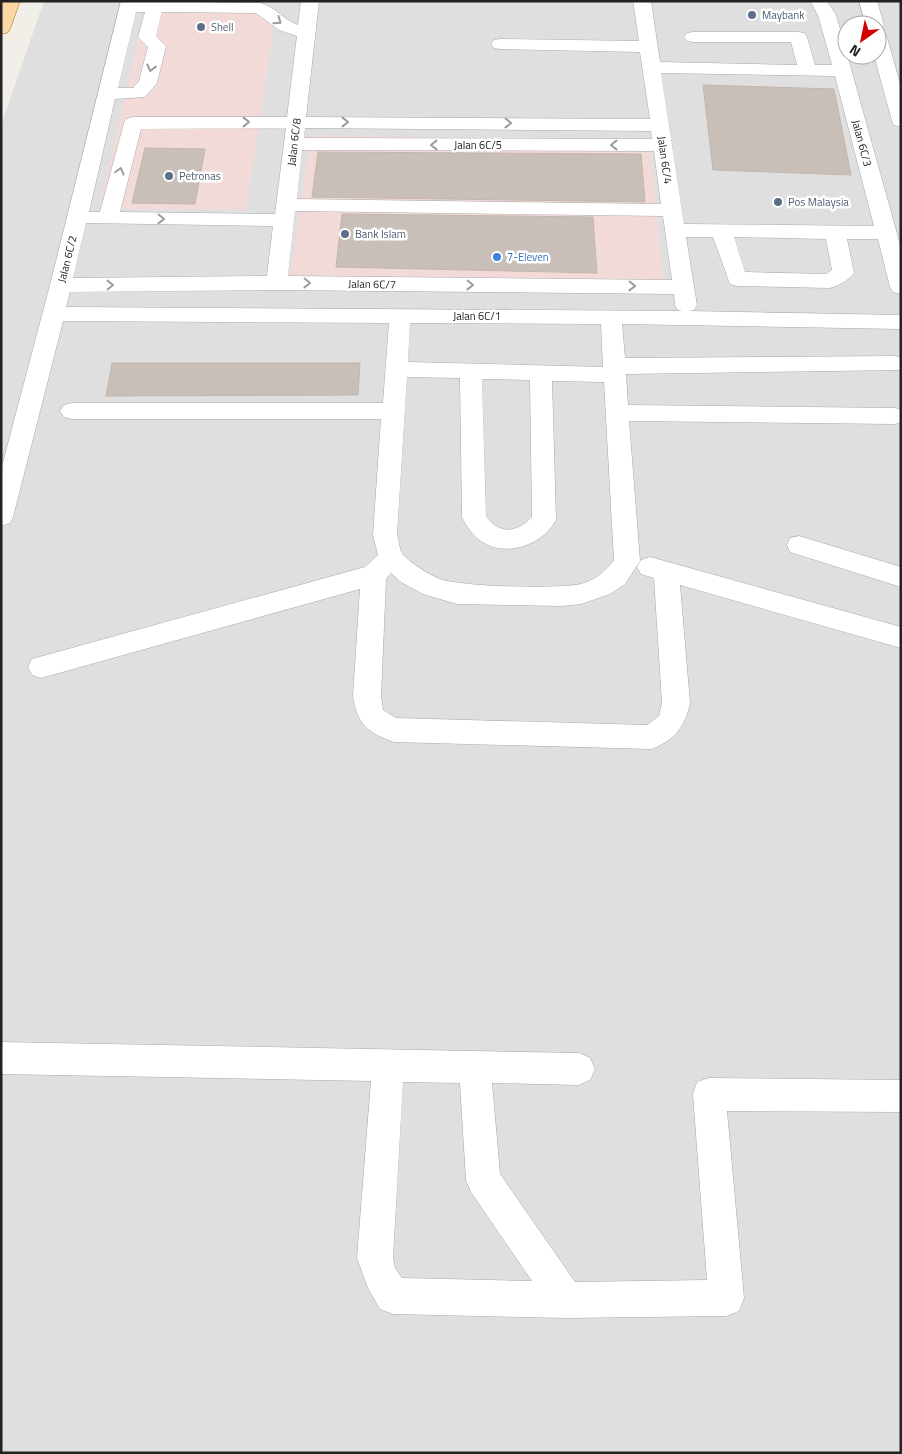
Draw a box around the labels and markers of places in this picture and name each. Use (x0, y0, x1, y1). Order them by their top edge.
place label: Maybank (762, 7, 805, 23)
marker: Maybank (746, 9, 758, 21)
place label: Shell (211, 19, 234, 35)
marker: Shell (195, 21, 207, 33)
place label: Petronas (179, 168, 221, 184)
marker: Petronas (163, 170, 175, 182)
place label: Pos Malaysia (788, 194, 849, 210)
marker: Pos Malaysia (772, 196, 784, 208)
place label: Bank Islam (355, 226, 406, 242)
marker: Bank Islam (339, 228, 351, 240)
place label: 7-Eleven (507, 249, 549, 265)
marker: 7-Eleven (491, 251, 503, 263)

